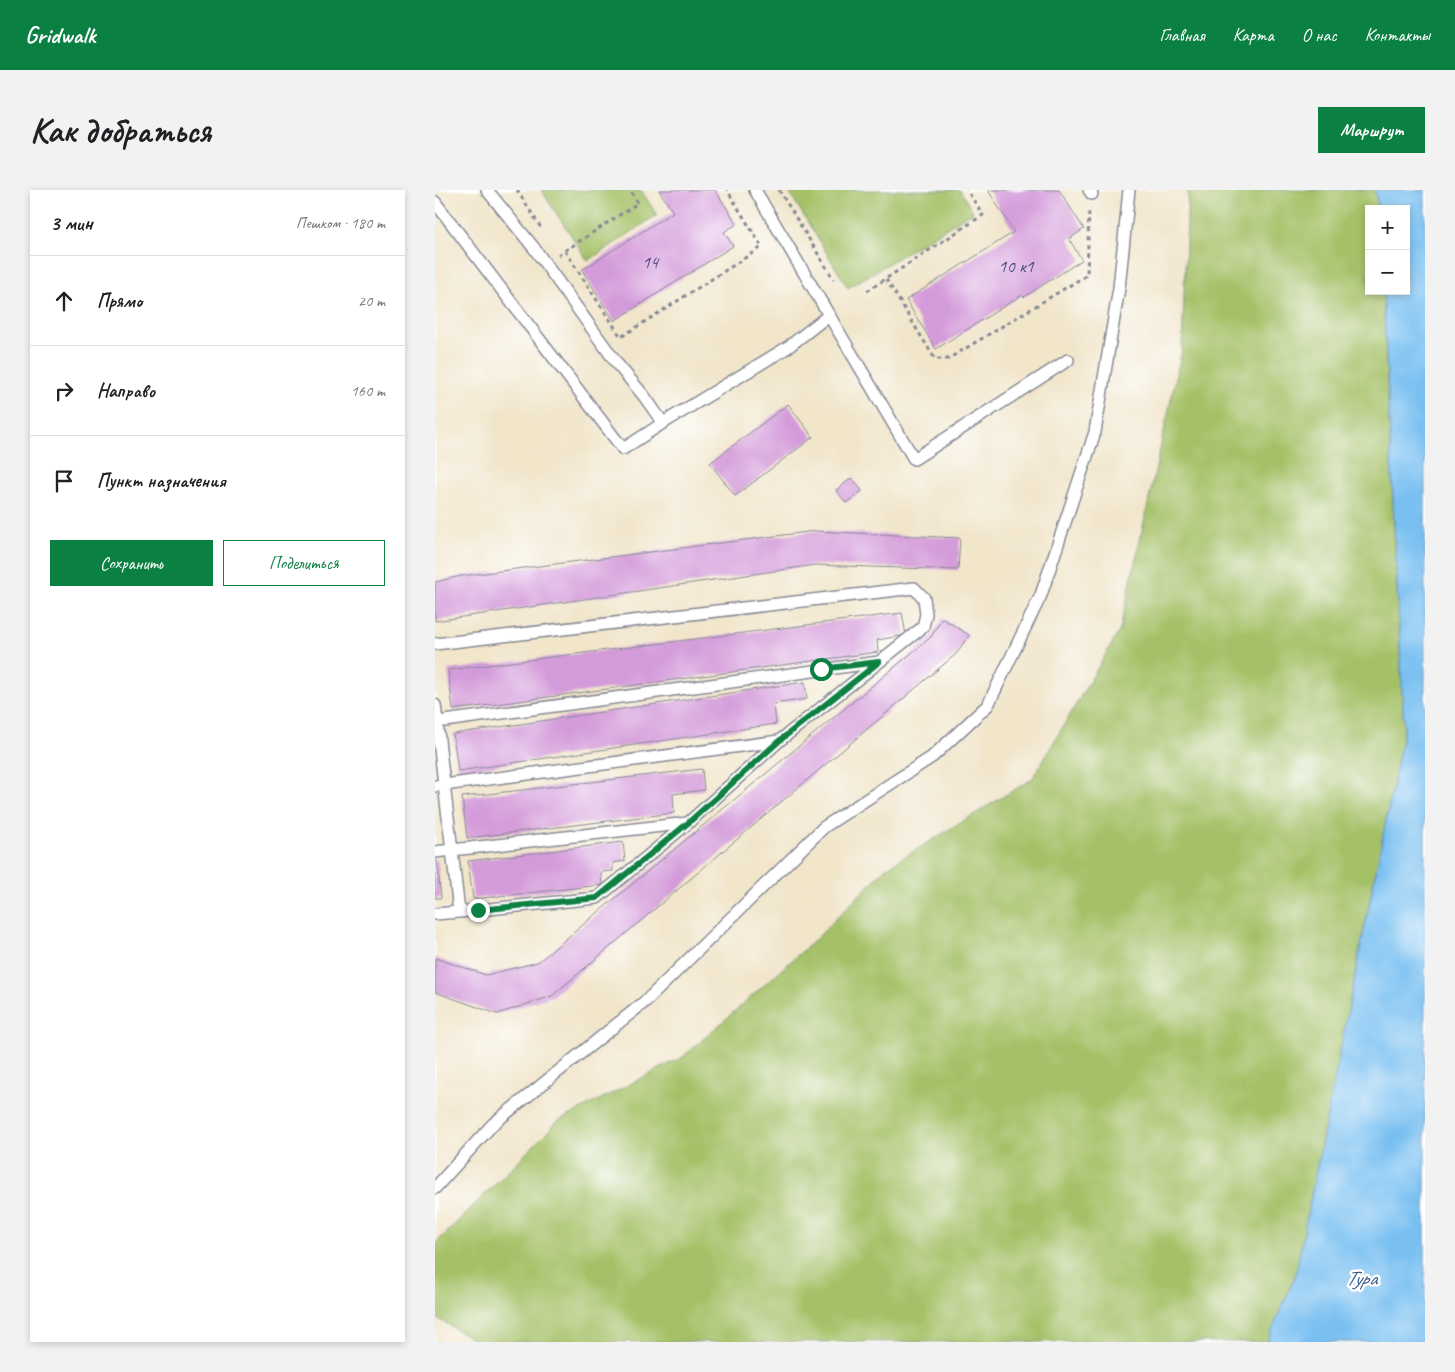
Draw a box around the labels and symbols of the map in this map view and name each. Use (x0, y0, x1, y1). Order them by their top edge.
house number: 14 (642, 251, 660, 273)
house number: 10 к1 (998, 255, 1035, 277)
route start (810, 658, 833, 681)
route end (467, 899, 490, 922)
water label: Тура (1345, 1265, 1379, 1291)

